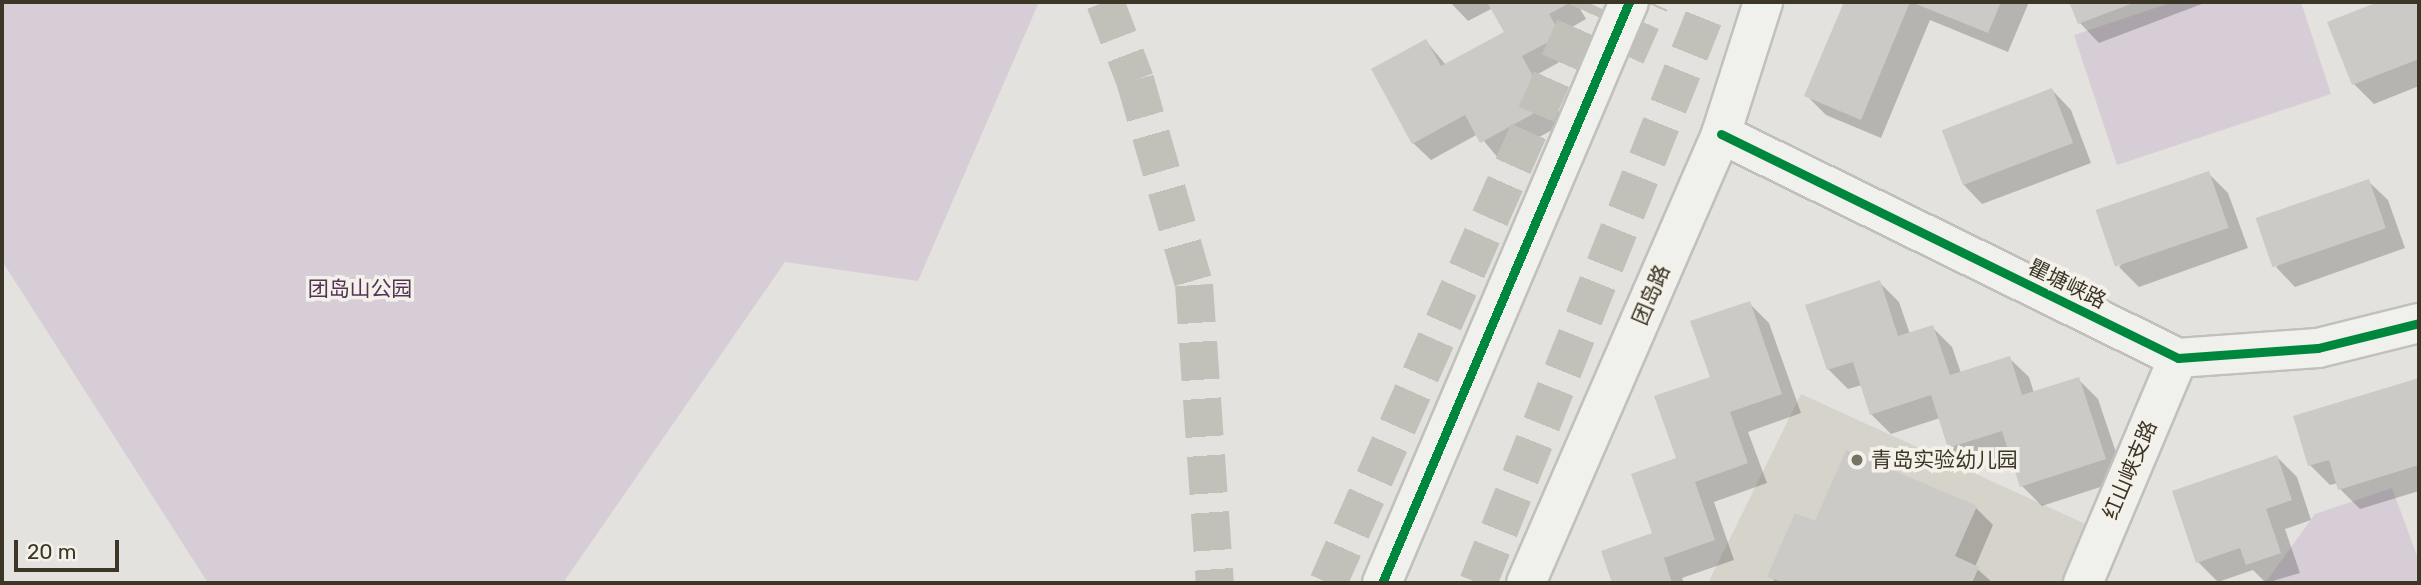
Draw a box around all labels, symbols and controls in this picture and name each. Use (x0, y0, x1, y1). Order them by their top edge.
street label: 瞿塘峡路 (2024, 254, 2110, 314)
street label: 团岛路 (1627, 261, 1675, 329)
park label: 团岛山公园 (308, 276, 412, 302)
street label: 红山峡支路 (2098, 417, 2162, 523)
place label: 青岛实验幼儿园 (1871, 447, 2018, 473)
marker: 青岛实验幼儿园 (1849, 452, 1865, 468)
scale bar (18, 526, 122, 570)
text: 20 m (27, 539, 76, 564)

